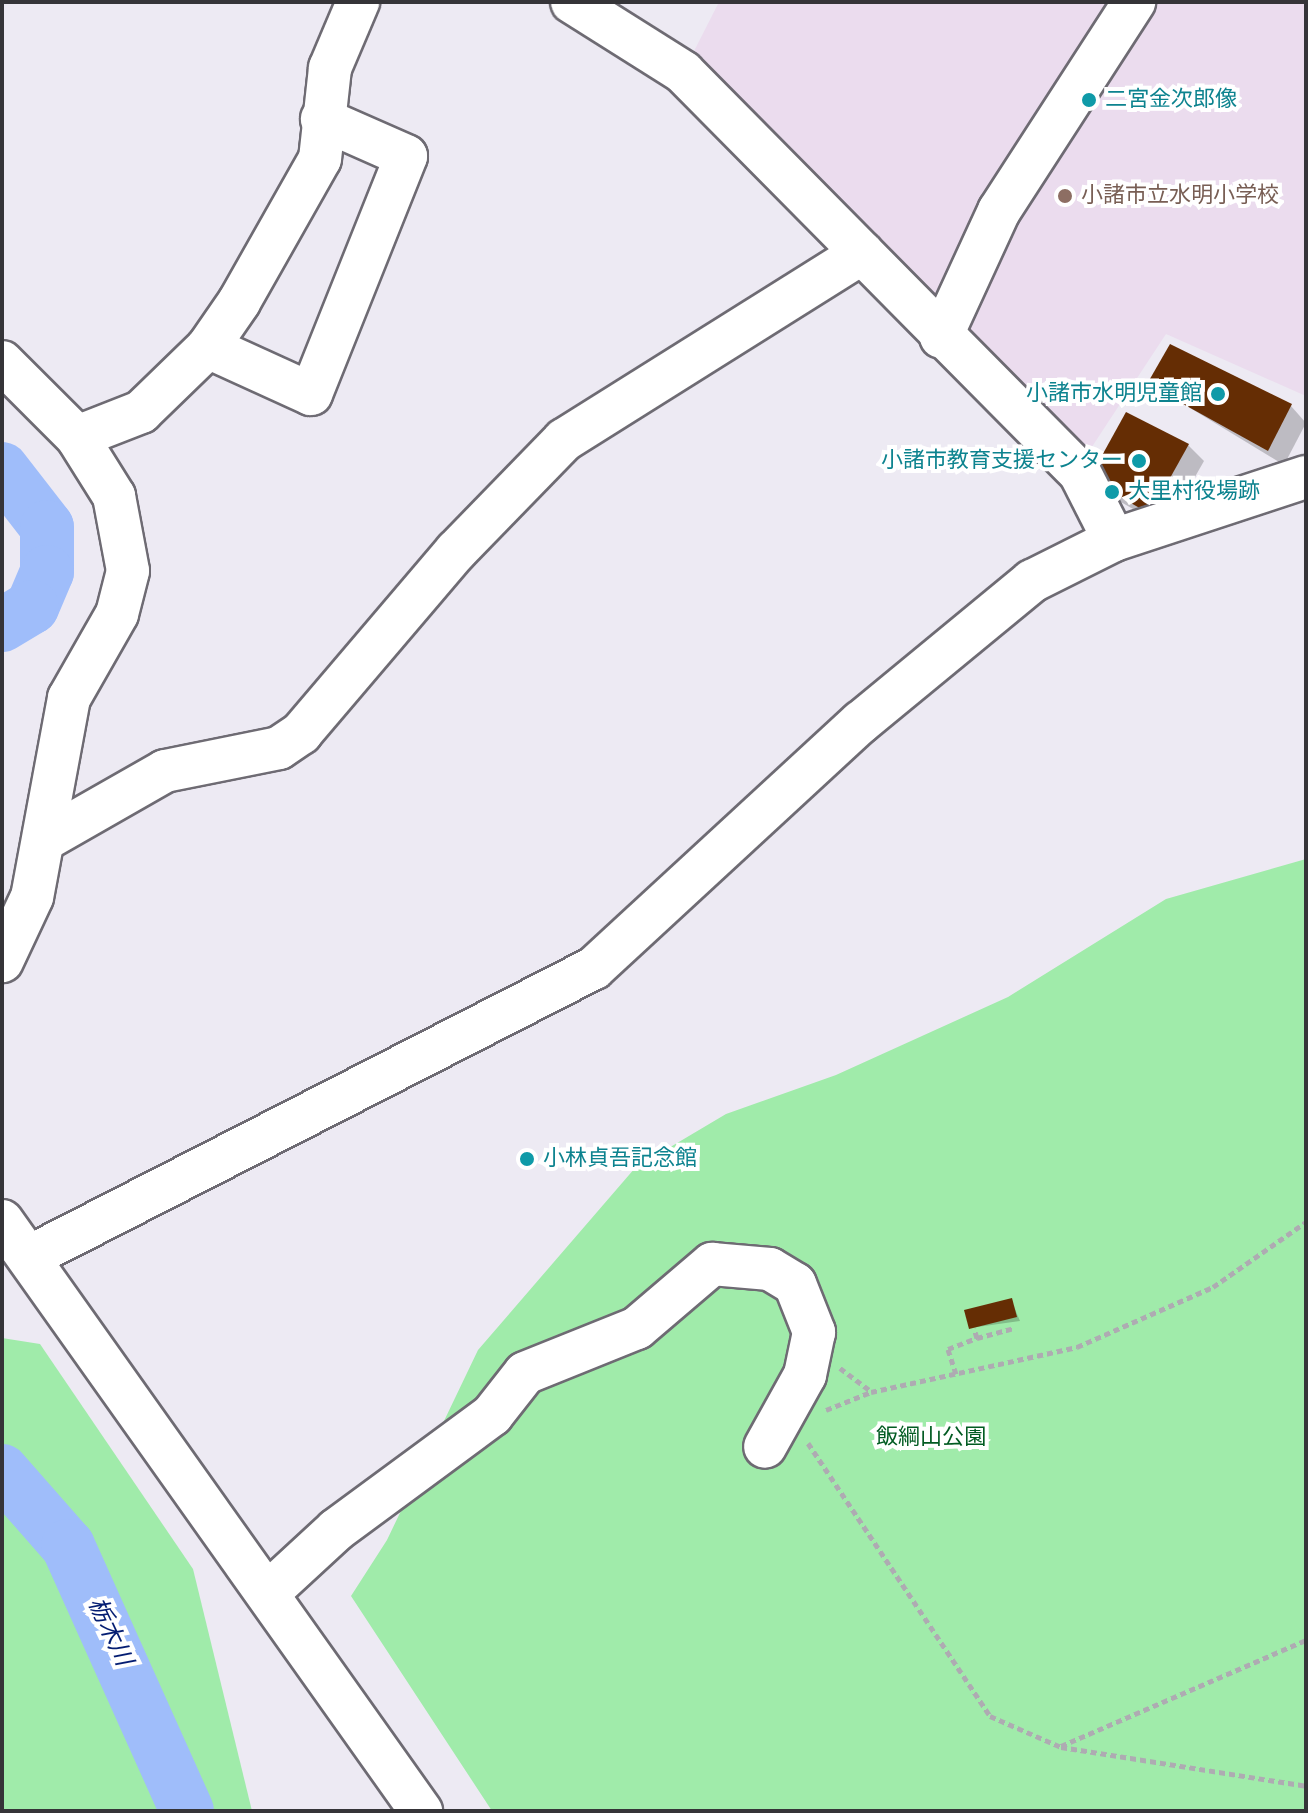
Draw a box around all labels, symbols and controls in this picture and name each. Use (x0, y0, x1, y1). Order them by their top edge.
place label: 二宮金次郎像 (1105, 87, 1237, 113)
marker: 二宮金次郎像 (1080, 91, 1098, 109)
place label: 小諸市立水明小学校 (1081, 183, 1279, 209)
marker: 小諸市立水明小学校 (1056, 187, 1074, 205)
place label: 小諸市水明児童館 (1026, 381, 1202, 407)
marker: 小諸市水明児童館 (1209, 385, 1227, 403)
place label: 小諸市教育支援センター (881, 448, 1123, 474)
marker: 小諸市教育支援センター (1130, 452, 1148, 470)
place label: 大里村役場跡 (1128, 479, 1260, 505)
marker: 大里村役場跡 (1103, 483, 1121, 501)
place label: 小林貞吾記念館 (543, 1146, 697, 1172)
marker: 小林貞吾記念館 (518, 1150, 536, 1168)
park label: 飯綱山公園 (876, 1425, 986, 1451)
water label: 栃木川 (81, 1593, 137, 1671)

